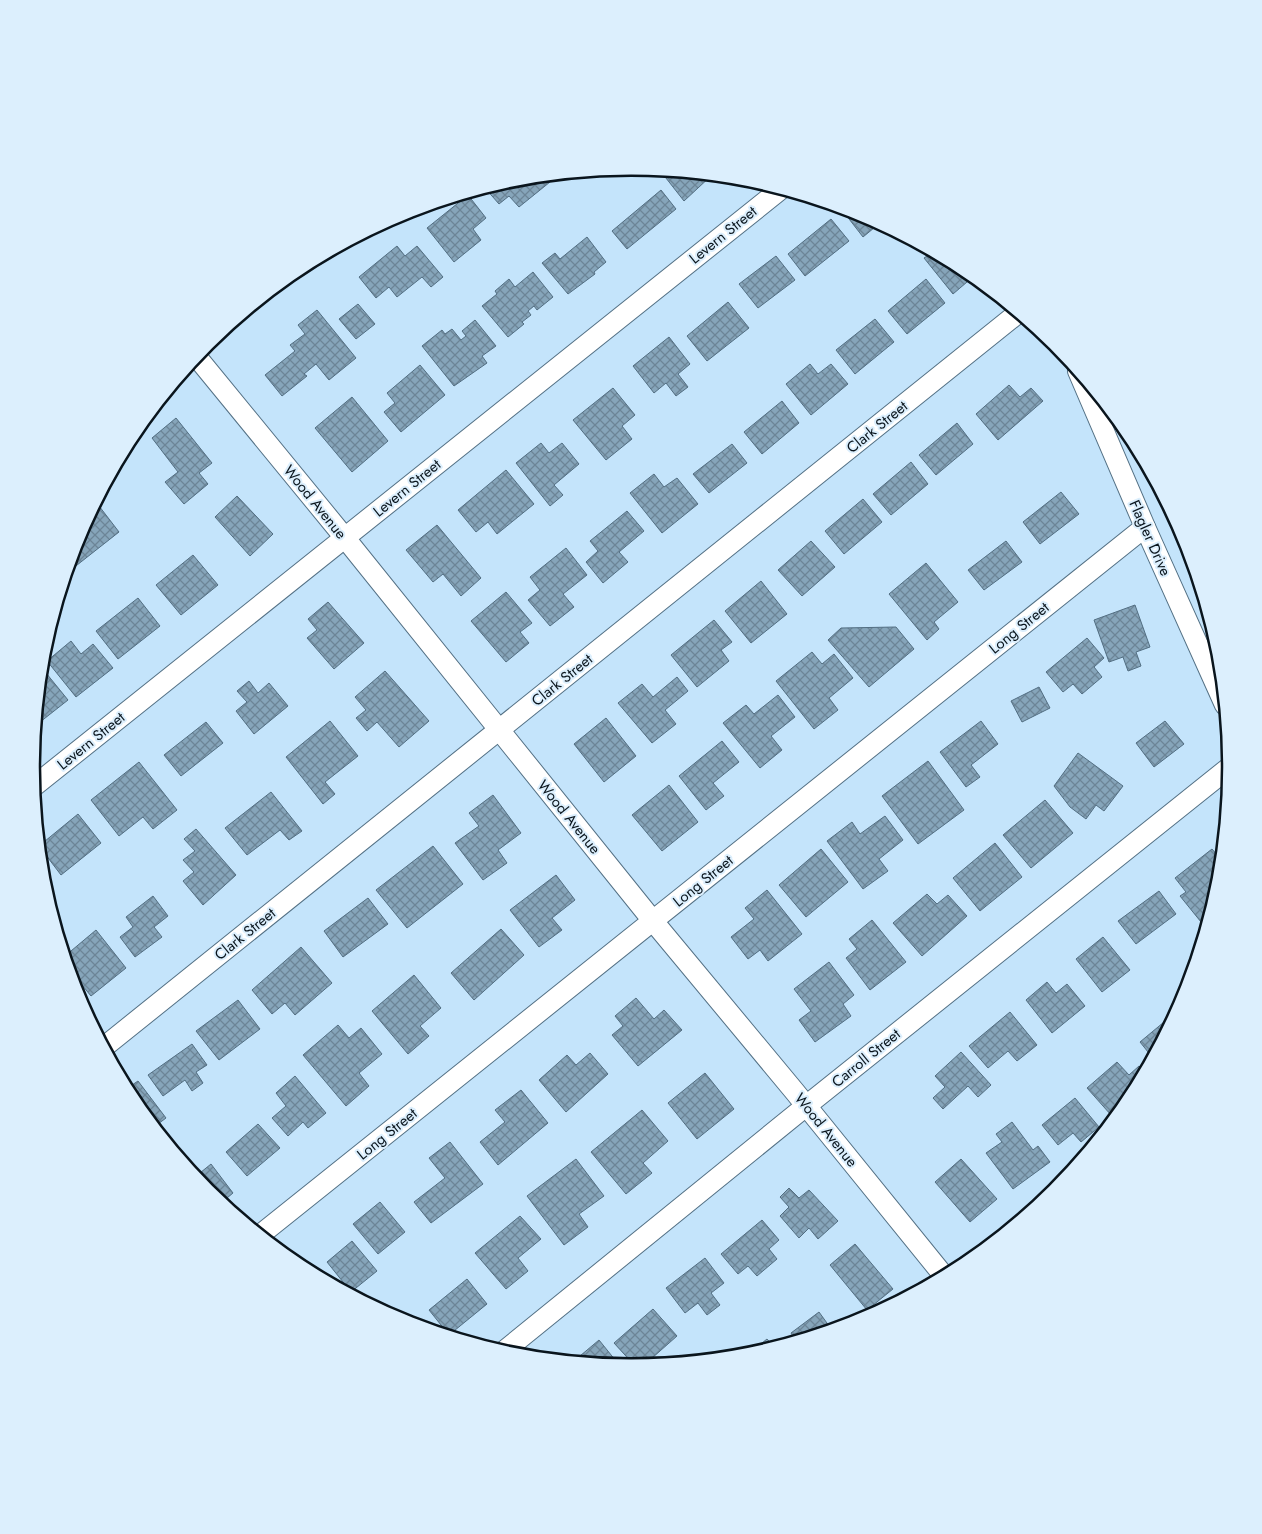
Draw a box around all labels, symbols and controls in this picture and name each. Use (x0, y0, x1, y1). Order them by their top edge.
street label: Levern Street (684, 201, 762, 269)
street label: Clark Street (842, 395, 913, 459)
street label: Levern Street (368, 454, 446, 522)
street label: Wood Avenue (278, 460, 352, 544)
street label: Flagler Drive (1124, 497, 1177, 580)
street label: Long Street (984, 597, 1054, 659)
street label: Clark Street (527, 648, 598, 712)
street label: Levern Street (52, 707, 130, 775)
street label: Wood Avenue (532, 775, 606, 859)
street label: Long Street (668, 850, 738, 912)
street label: Clark Street (210, 902, 281, 966)
street label: Carroll Street (827, 1023, 905, 1093)
street label: Wood Avenue (789, 1088, 863, 1172)
street label: Long Street (352, 1103, 422, 1165)

